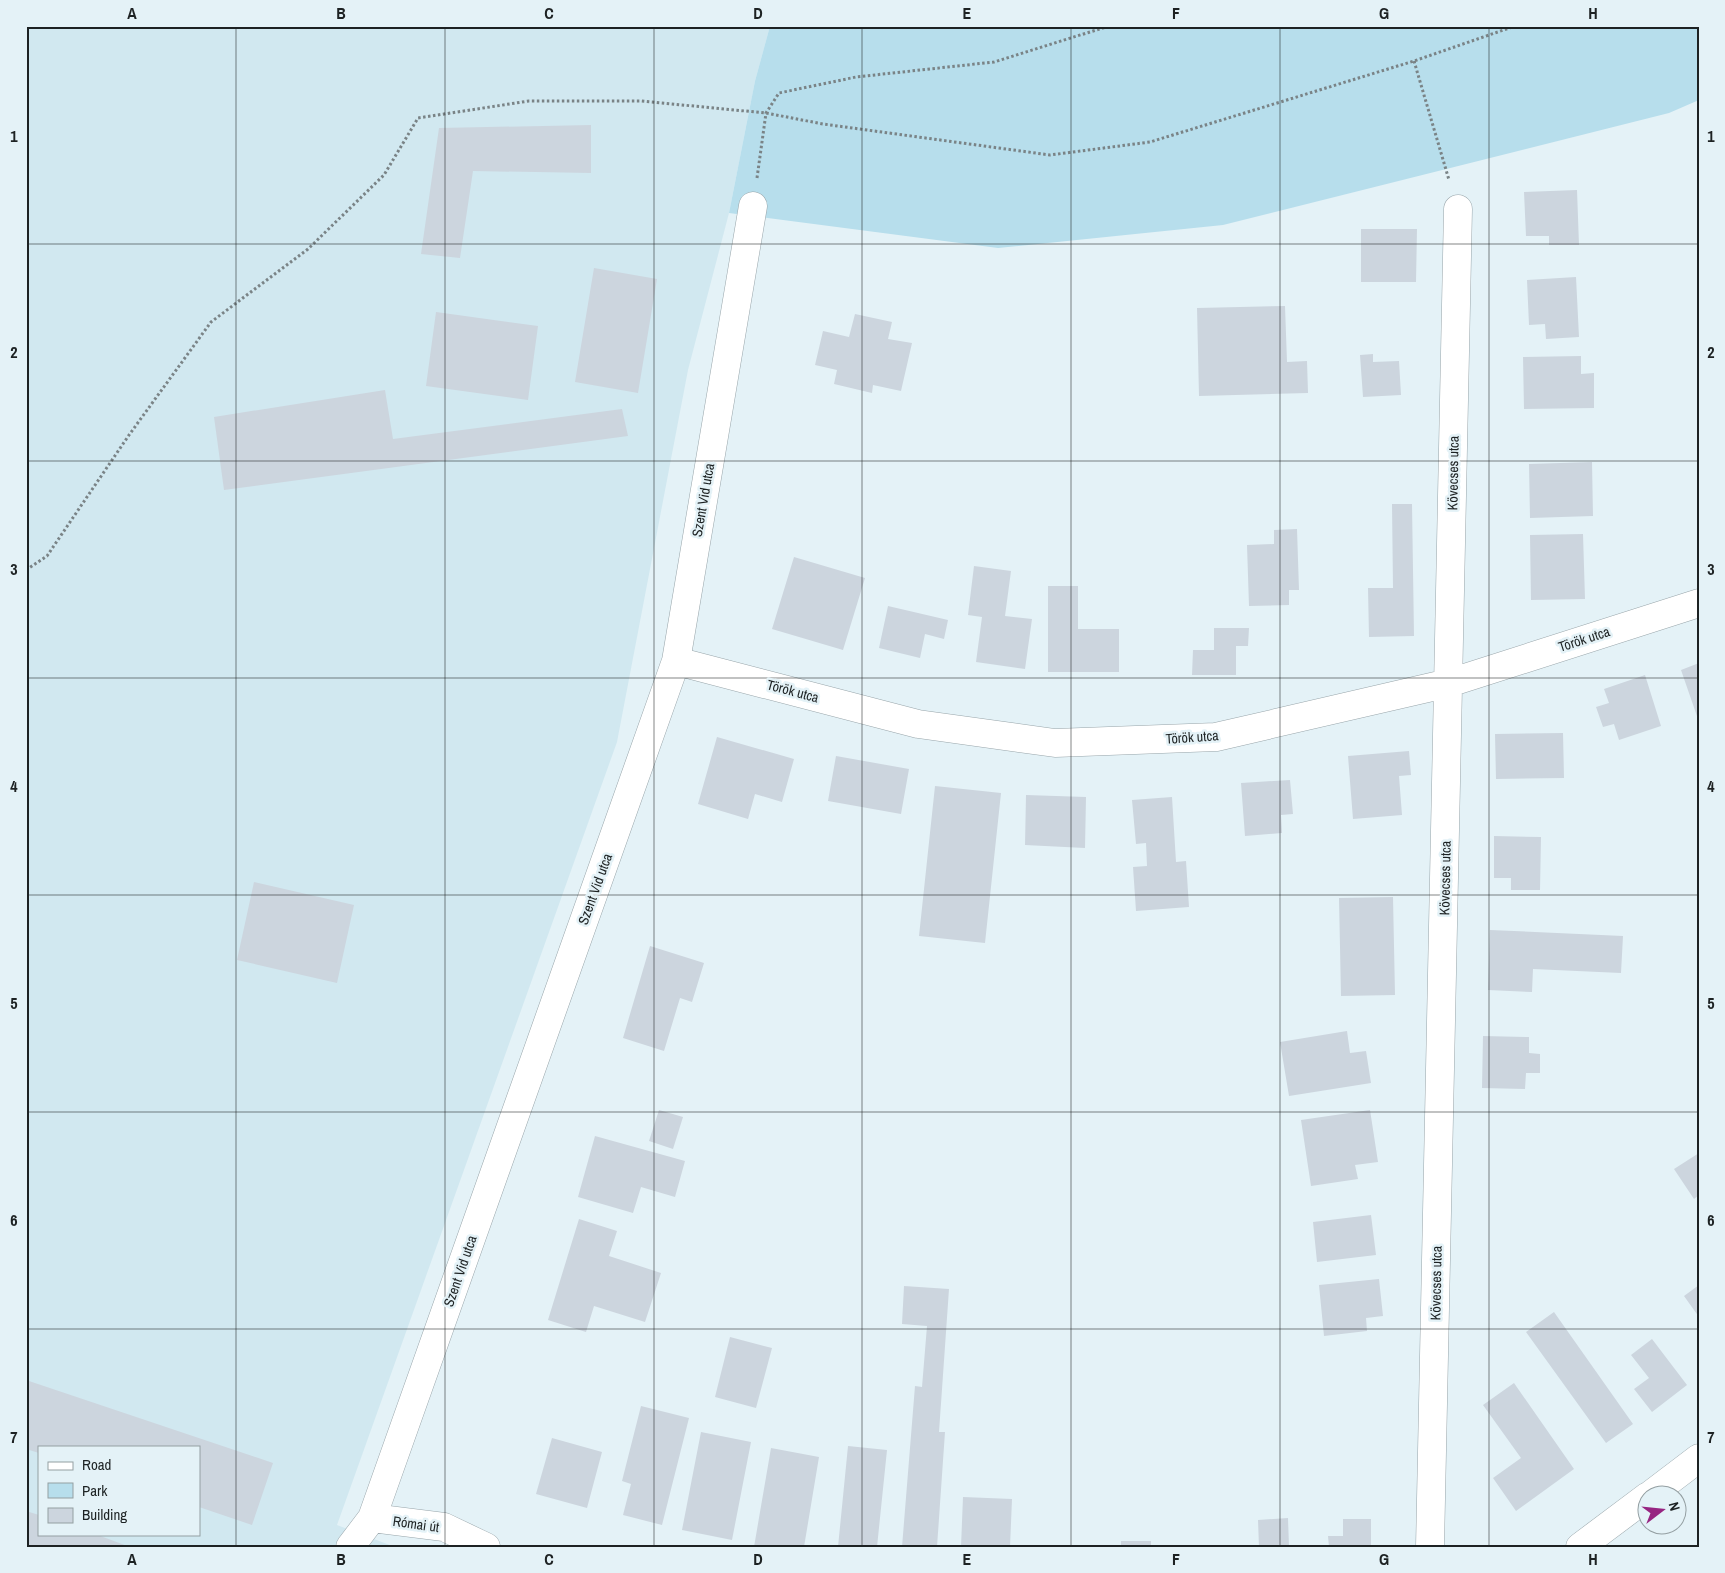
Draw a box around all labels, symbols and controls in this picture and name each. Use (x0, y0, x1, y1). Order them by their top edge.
text: A (127, 2, 137, 24)
text: B (336, 2, 346, 24)
text: C (544, 2, 554, 24)
text: D (753, 2, 763, 24)
text: E (963, 2, 972, 24)
text: F (1172, 2, 1180, 24)
text: G (1379, 2, 1389, 24)
text: H (1588, 2, 1598, 24)
text: 1 (10, 125, 18, 147)
text: 1 (1707, 125, 1715, 147)
text: 2 (10, 341, 18, 363)
text: 2 (1707, 341, 1715, 363)
street label: Kövecses utca (1443, 435, 1463, 510)
street label: Szent Vid utca (688, 461, 718, 538)
text: 3 (10, 558, 18, 580)
text: 3 (1707, 558, 1715, 580)
street label: Török utca (1556, 622, 1613, 656)
street label: Török utca (765, 675, 821, 707)
street label: Török utca (1165, 726, 1220, 748)
text: 4 (10, 775, 18, 797)
text: 4 (1707, 775, 1715, 797)
street label: Kövecses utca (1435, 840, 1455, 915)
street label: Szent Vid utca (574, 850, 616, 927)
text: 5 (10, 992, 18, 1014)
text: 5 (1707, 992, 1715, 1014)
text: 6 (10, 1209, 18, 1231)
text: 6 (1707, 1209, 1715, 1231)
street label: Szent Vid utca (439, 1232, 481, 1309)
street label: Kövecses utca (1426, 1245, 1446, 1320)
text: 7 (10, 1426, 18, 1448)
text: 7 (1707, 1426, 1715, 1448)
legend (38, 1446, 200, 1536)
text: Road (82, 1454, 111, 1475)
text: Park (82, 1480, 108, 1501)
north arrow (1638, 1486, 1688, 1536)
text: N (1665, 1500, 1684, 1513)
text: Building (82, 1504, 127, 1525)
street label: Római út (392, 1512, 440, 1536)
text: A (127, 1548, 137, 1570)
text: B (336, 1548, 346, 1570)
text: C (544, 1548, 554, 1570)
text: D (753, 1548, 763, 1570)
text: E (963, 1548, 972, 1570)
text: F (1172, 1548, 1180, 1570)
text: G (1379, 1548, 1389, 1570)
text: H (1588, 1548, 1598, 1570)

